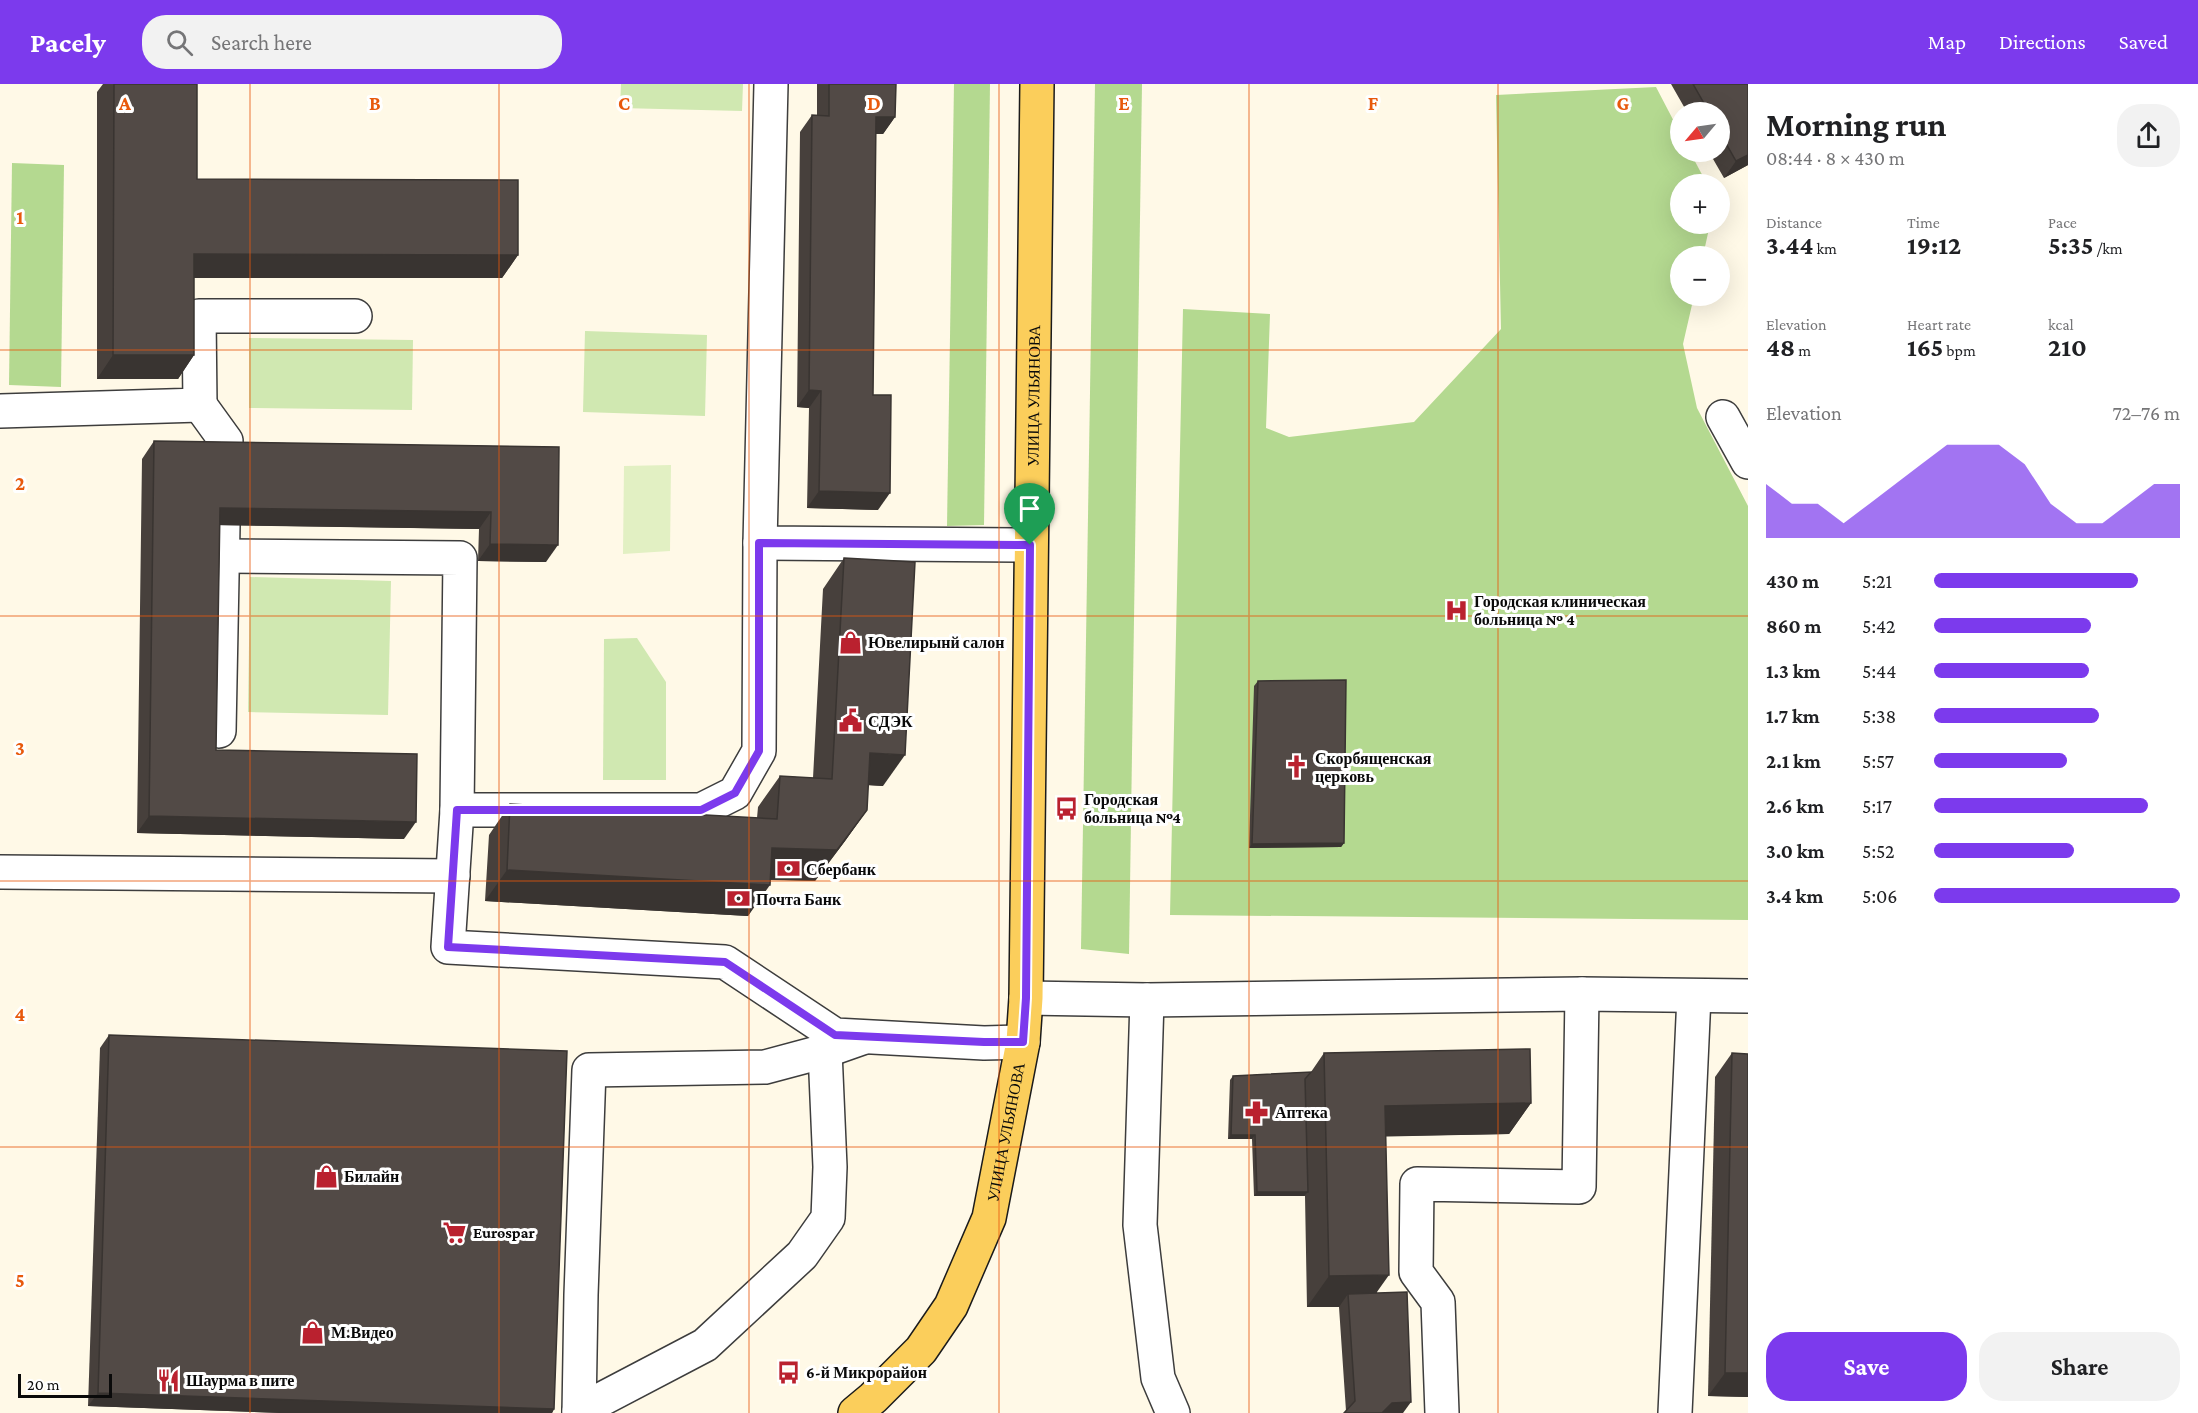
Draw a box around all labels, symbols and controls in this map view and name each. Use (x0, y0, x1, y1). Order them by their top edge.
search box (142, 15, 562, 69)
icon: search (163, 26, 196, 59)
text: Pacely (30, 27, 106, 58)
text: Search here (211, 30, 312, 55)
text: Map (1928, 30, 1966, 54)
text: Directions (1999, 30, 2086, 54)
text: Saved (2119, 30, 2168, 54)
text: A (118, 92, 132, 114)
text: B (369, 92, 381, 114)
text: C (618, 92, 630, 114)
text: D (867, 92, 881, 114)
text: E (1118, 92, 1130, 114)
text: F (1368, 92, 1379, 114)
text: G (1617, 92, 1630, 114)
north arrow (1670, 102, 1730, 162)
map controls (1670, 102, 1730, 306)
button: share (2117, 104, 2180, 167)
text: Morning run (1766, 106, 1947, 143)
text: 08:44 · 8 × 430 m (1766, 147, 1905, 169)
button: + (1670, 174, 1730, 234)
text: 1 (16, 206, 24, 228)
text: Distance (1766, 214, 1822, 231)
text: Time (1907, 214, 1940, 231)
text: Pace (2048, 214, 2077, 231)
text: 3.44 (1766, 231, 1813, 260)
text: 19:12 (1907, 231, 1961, 260)
text: 5:35 (2048, 231, 2093, 260)
text: km (1813, 240, 1837, 257)
text: /km (2093, 240, 2123, 257)
button: − (1670, 246, 1730, 306)
text: Elevation (1766, 316, 1827, 333)
text: Heart rate (1907, 316, 1971, 333)
text: kcal (2048, 316, 2074, 333)
street label: УЛИЦА УЛЬЯНОВА (1024, 324, 1043, 467)
text: 48 (1766, 333, 1795, 362)
text: 165 (1907, 333, 1943, 362)
text: 210 (2048, 333, 2087, 362)
text: m (1795, 342, 1811, 359)
text: bpm (1943, 342, 1976, 359)
text: Elevation (1766, 402, 1842, 424)
text: 72–76 m (2112, 402, 2180, 424)
text: 2 (15, 472, 25, 494)
pin (1004, 483, 1055, 545)
icon: arrive (1013, 492, 1046, 525)
text: 430 m (1766, 570, 1819, 592)
text: 5:21 (1862, 570, 1892, 592)
place label: Городская клиническая больница № 4 (1474, 593, 1646, 628)
hospital icon: Городская клиническая больница № 4 (1443, 597, 1469, 623)
text: 860 m (1766, 615, 1822, 637)
text: 5:42 (1862, 615, 1896, 637)
shop icon: Ювелирынй салон (837, 629, 863, 655)
place label: Ювелирынй салон (868, 634, 1005, 652)
text: 1.3 km (1766, 660, 1820, 682)
text: 5:44 (1862, 660, 1896, 682)
text: 1.7 km (1766, 705, 1820, 727)
text: 5:38 (1862, 705, 1896, 727)
public building icon: СДЭК (837, 708, 863, 734)
place label: СДЭК (868, 713, 913, 731)
text: 3 (15, 737, 25, 759)
place label: Скорбященская церковь (1315, 750, 1432, 786)
text: 2.1 km (1766, 750, 1821, 772)
text: 5:57 (1862, 750, 1894, 772)
church icon: Скорбященская церковь (1284, 754, 1310, 780)
place label: Городская больница №4 (1084, 791, 1181, 826)
bus stop icon: Городская больница №4 (1053, 795, 1079, 821)
text: 2.6 km (1766, 795, 1824, 817)
text: 5:17 (1862, 795, 1892, 817)
text: 3.0 km (1766, 840, 1825, 862)
text: 5:52 (1862, 840, 1894, 862)
bank icon: Сбербанк (775, 856, 801, 882)
place label: Сбербанк (806, 861, 877, 879)
text: 3.4 km (1766, 885, 1823, 907)
text: 5:06 (1862, 885, 1897, 907)
bank icon: Почта Банк (725, 886, 751, 912)
place label: Почта Банк (756, 891, 842, 908)
text: 4 (15, 1003, 26, 1025)
street label: УЛИЦА УЛЬЯНОВА (984, 1060, 1028, 1203)
pharmacy icon: Аптека (1244, 1099, 1270, 1125)
place label: Аптека (1275, 1104, 1328, 1121)
shop icon: Билайн (313, 1163, 339, 1189)
place label: Билайн (344, 1168, 399, 1185)
supermarket icon: Eurospar (442, 1219, 468, 1245)
place label: Eurospar (473, 1224, 535, 1241)
text: 5 (15, 1269, 25, 1291)
shop icon: М.Видео (300, 1319, 326, 1345)
place label: М.Видео (331, 1324, 394, 1341)
button: Save (1766, 1332, 1967, 1401)
button: Share (1979, 1332, 2180, 1401)
bus stop icon: 6-й Микрорайон (775, 1359, 801, 1385)
place label: 6-й Микрорайон (806, 1364, 927, 1382)
restaurant icon: Шаурма в пите (155, 1367, 181, 1393)
scale bar (18, 1371, 112, 1398)
place label: Шаурма в пите (186, 1372, 294, 1390)
text: 20 m (27, 1376, 60, 1393)

